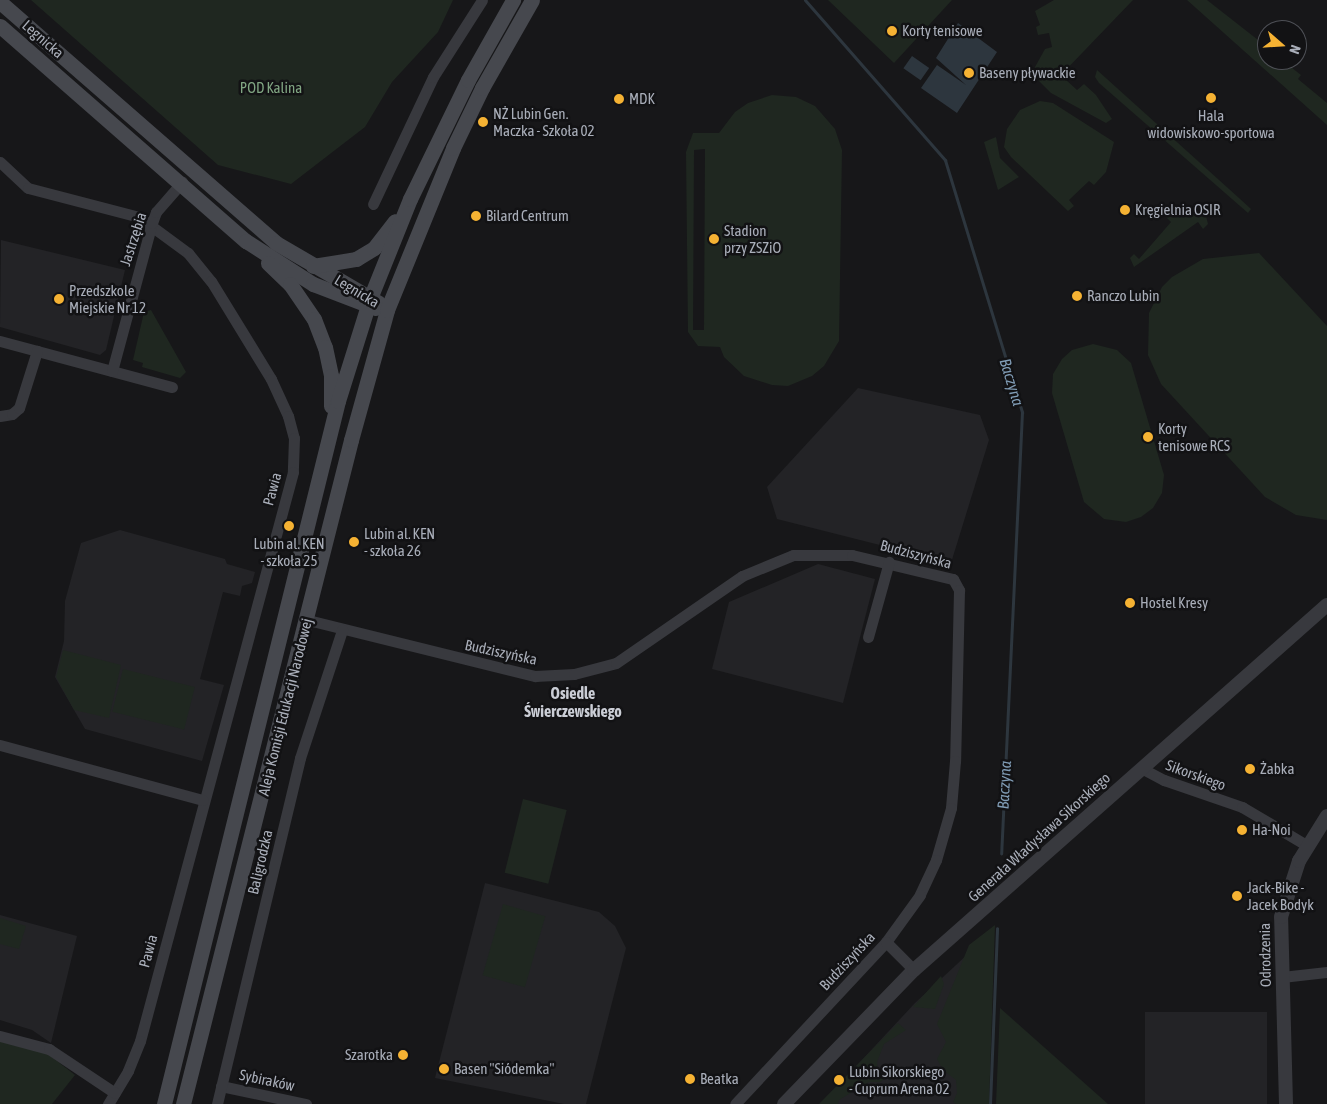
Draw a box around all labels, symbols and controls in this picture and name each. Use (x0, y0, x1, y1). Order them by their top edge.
street label: Legnicka (19, 16, 67, 62)
north arrow (1257, 20, 1307, 70)
place label: Korty tenisowe (902, 22, 982, 40)
marker: Korty tenisowe (886, 25, 898, 37)
text: N (1286, 43, 1304, 56)
place label: Baseny pływackie (979, 64, 1076, 82)
marker: Baseny pływackie (963, 67, 975, 79)
park label: POD Kalina (240, 79, 302, 97)
place label: MDK (629, 90, 655, 108)
marker: Hala widowiskowo-sportowa (1205, 92, 1217, 104)
marker: MDK (613, 93, 625, 105)
place label: NŻ Lubin Gen. Maczka - Szkoła 02 (493, 104, 595, 139)
place label: Hala widowiskowo-sportowa (1147, 106, 1275, 141)
marker: NŻ Lubin Gen. Maczka - Szkoła 02 (477, 116, 489, 128)
place label: Kręgielnia OSIR (1135, 201, 1220, 219)
marker: Kręgielnia OSIR (1119, 204, 1131, 216)
place label: Bilard Centrum (486, 207, 569, 225)
street label: Jastrzębia (116, 210, 150, 268)
marker: Bilard Centrum (470, 210, 482, 222)
place label: Stadion przy ZSZiO (724, 221, 781, 256)
marker: Stadion przy ZSZiO (708, 233, 720, 245)
street label: Legnicka (331, 271, 383, 311)
place label: Przedszkole Miejskie Nr 12 (69, 281, 146, 316)
place label: Ranczo Lubin (1087, 287, 1160, 305)
marker: Ranczo Lubin (1071, 290, 1083, 302)
marker: Przedszkole Miejskie Nr 12 (53, 293, 65, 305)
water label: Baczyna (996, 356, 1028, 408)
place label: Korty tenisowe RCS (1158, 419, 1230, 454)
marker: Korty tenisowe RCS (1142, 431, 1154, 443)
street label: Pawia (259, 471, 285, 507)
marker: Lubin al. KEN - szkoła 25 (283, 520, 295, 532)
place label: Lubin al. KEN - szkoła 26 (364, 524, 435, 559)
place label: Lubin al. KEN - szkoła 25 (253, 534, 325, 569)
marker: Lubin al. KEN - szkoła 26 (348, 536, 360, 548)
street label: Budziszyńska (878, 536, 954, 572)
place label: Hostel Kresy (1140, 594, 1208, 612)
marker: Hostel Kresy (1124, 597, 1136, 609)
street label: Aleja Komisji Edukacji Narodowej (254, 616, 316, 798)
street label: Budziszyńska (463, 636, 539, 668)
district label: Osiedle Świerczewskiego (524, 683, 622, 721)
street label: Sikorskiego (1164, 756, 1228, 794)
water label: Baczyna (993, 760, 1015, 810)
place label: Żabka (1260, 760, 1294, 778)
marker: Żabka (1244, 763, 1256, 775)
street label: Generała Władysława Sikorskiego (964, 769, 1114, 905)
place label: Ha-Noi (1252, 821, 1291, 839)
marker: Ha-Noi (1236, 824, 1248, 836)
street label: Baligrodzka (244, 828, 276, 896)
place label: Jack-Bike - Jacek Bodyk (1247, 878, 1314, 913)
marker: Jack-Bike - Jacek Bodyk (1231, 890, 1243, 902)
street label: Odrodzenia (1255, 923, 1275, 987)
street label: Budziszyńska (815, 928, 879, 994)
street label: Pawia (135, 933, 161, 969)
place label: Szarotka (345, 1046, 393, 1064)
marker: Szarotka (397, 1049, 409, 1061)
place label: Basen "Siódemka" (454, 1060, 554, 1078)
place label: Lubin Sikorskiego - Cuprum Arena 02 (849, 1062, 949, 1097)
marker: Basen "Siódemka" (438, 1063, 450, 1075)
street label: Sybiraków (238, 1065, 296, 1095)
place label: Beatka (700, 1070, 739, 1088)
marker: Beatka (684, 1073, 696, 1085)
marker: Lubin Sikorskiego - Cuprum Arena 02 (833, 1074, 845, 1086)

